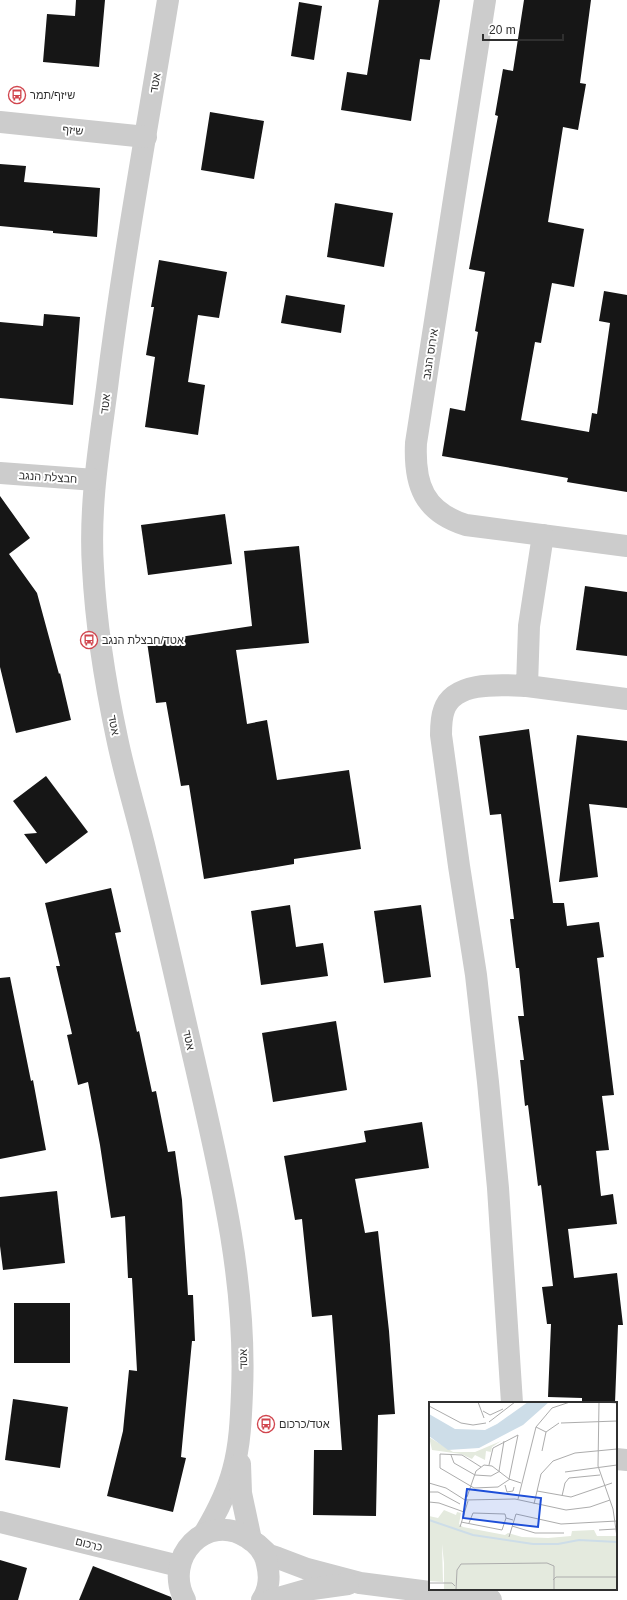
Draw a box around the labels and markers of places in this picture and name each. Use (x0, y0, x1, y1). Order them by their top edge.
bus stop icon: שיזף/תמר (7, 85, 27, 105)
place label: שיזף/תמר (30, 89, 75, 101)
bus stop icon: אטד/חבצלת הנגב (79, 630, 99, 650)
place label: אטד/חבצלת הנגב (102, 634, 184, 646)
bus stop icon: אטד/כרכום (256, 1414, 276, 1434)
place label: אטד/כרכום (279, 1418, 330, 1430)

